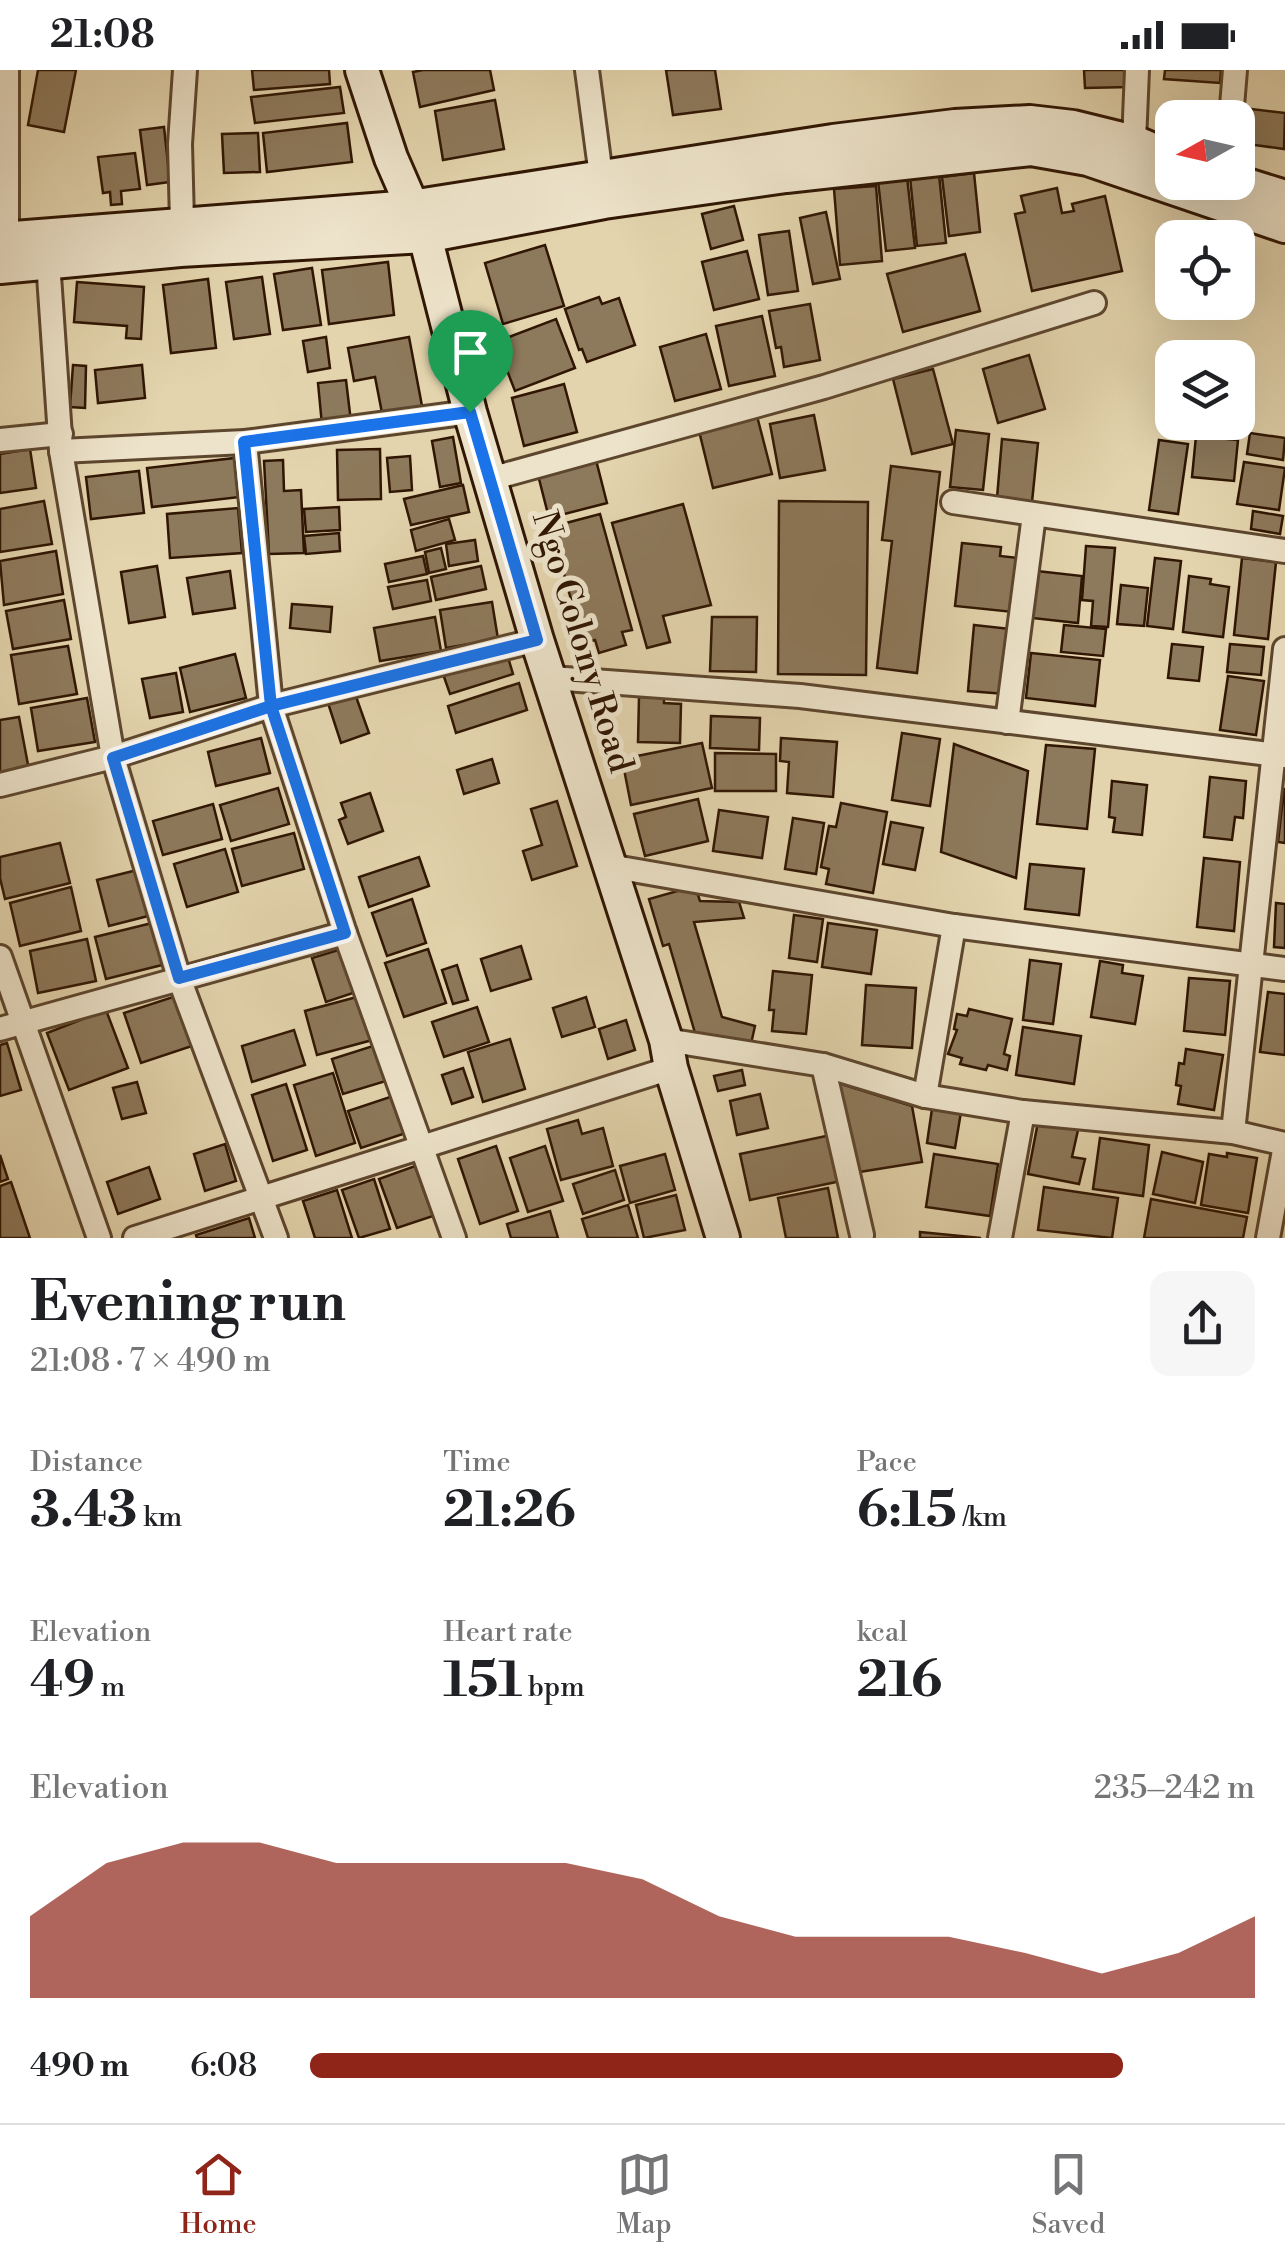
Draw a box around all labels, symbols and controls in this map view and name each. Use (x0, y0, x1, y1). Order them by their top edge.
text: 21:08 (50, 12, 155, 59)
north arrow (1155, 100, 1255, 200)
map controls (1155, 100, 1255, 440)
button: locate (1155, 220, 1255, 320)
pin (428, 310, 513, 413)
icon: arrive (443, 325, 498, 380)
button: layers (1155, 340, 1255, 440)
street label: Ngo Colony Road (522, 506, 642, 778)
text: Evening run (30, 1269, 346, 1338)
button: share (1150, 1271, 1255, 1376)
text: 21:08 · 7 × 490 m (30, 1341, 271, 1381)
text: Distance (30, 1445, 143, 1480)
text: Time (443, 1445, 511, 1480)
text: Pace (857, 1445, 917, 1480)
text: 3.43 (30, 1480, 137, 1542)
text: 21:26 (443, 1480, 576, 1542)
text: 6:15 (857, 1480, 957, 1542)
text: km (137, 1500, 182, 1535)
text: /km (957, 1500, 1007, 1535)
text: Elevation (30, 1615, 151, 1650)
text: Heart rate (443, 1615, 573, 1650)
text: kcal (857, 1615, 907, 1650)
text: 49 (30, 1650, 95, 1712)
text: 151 (443, 1650, 522, 1712)
text: 216 (857, 1650, 942, 1712)
text: m (95, 1670, 125, 1705)
text: bpm (522, 1670, 585, 1705)
text: Elevation (30, 1768, 169, 1808)
text: 235–242 m (1094, 1768, 1255, 1808)
text: 490 m (30, 2046, 129, 2086)
text: 6:08 (190, 2046, 257, 2086)
tab: Home (180, 2147, 257, 2242)
tab: Map (617, 2147, 672, 2242)
tab: Saved (1032, 2147, 1105, 2242)

